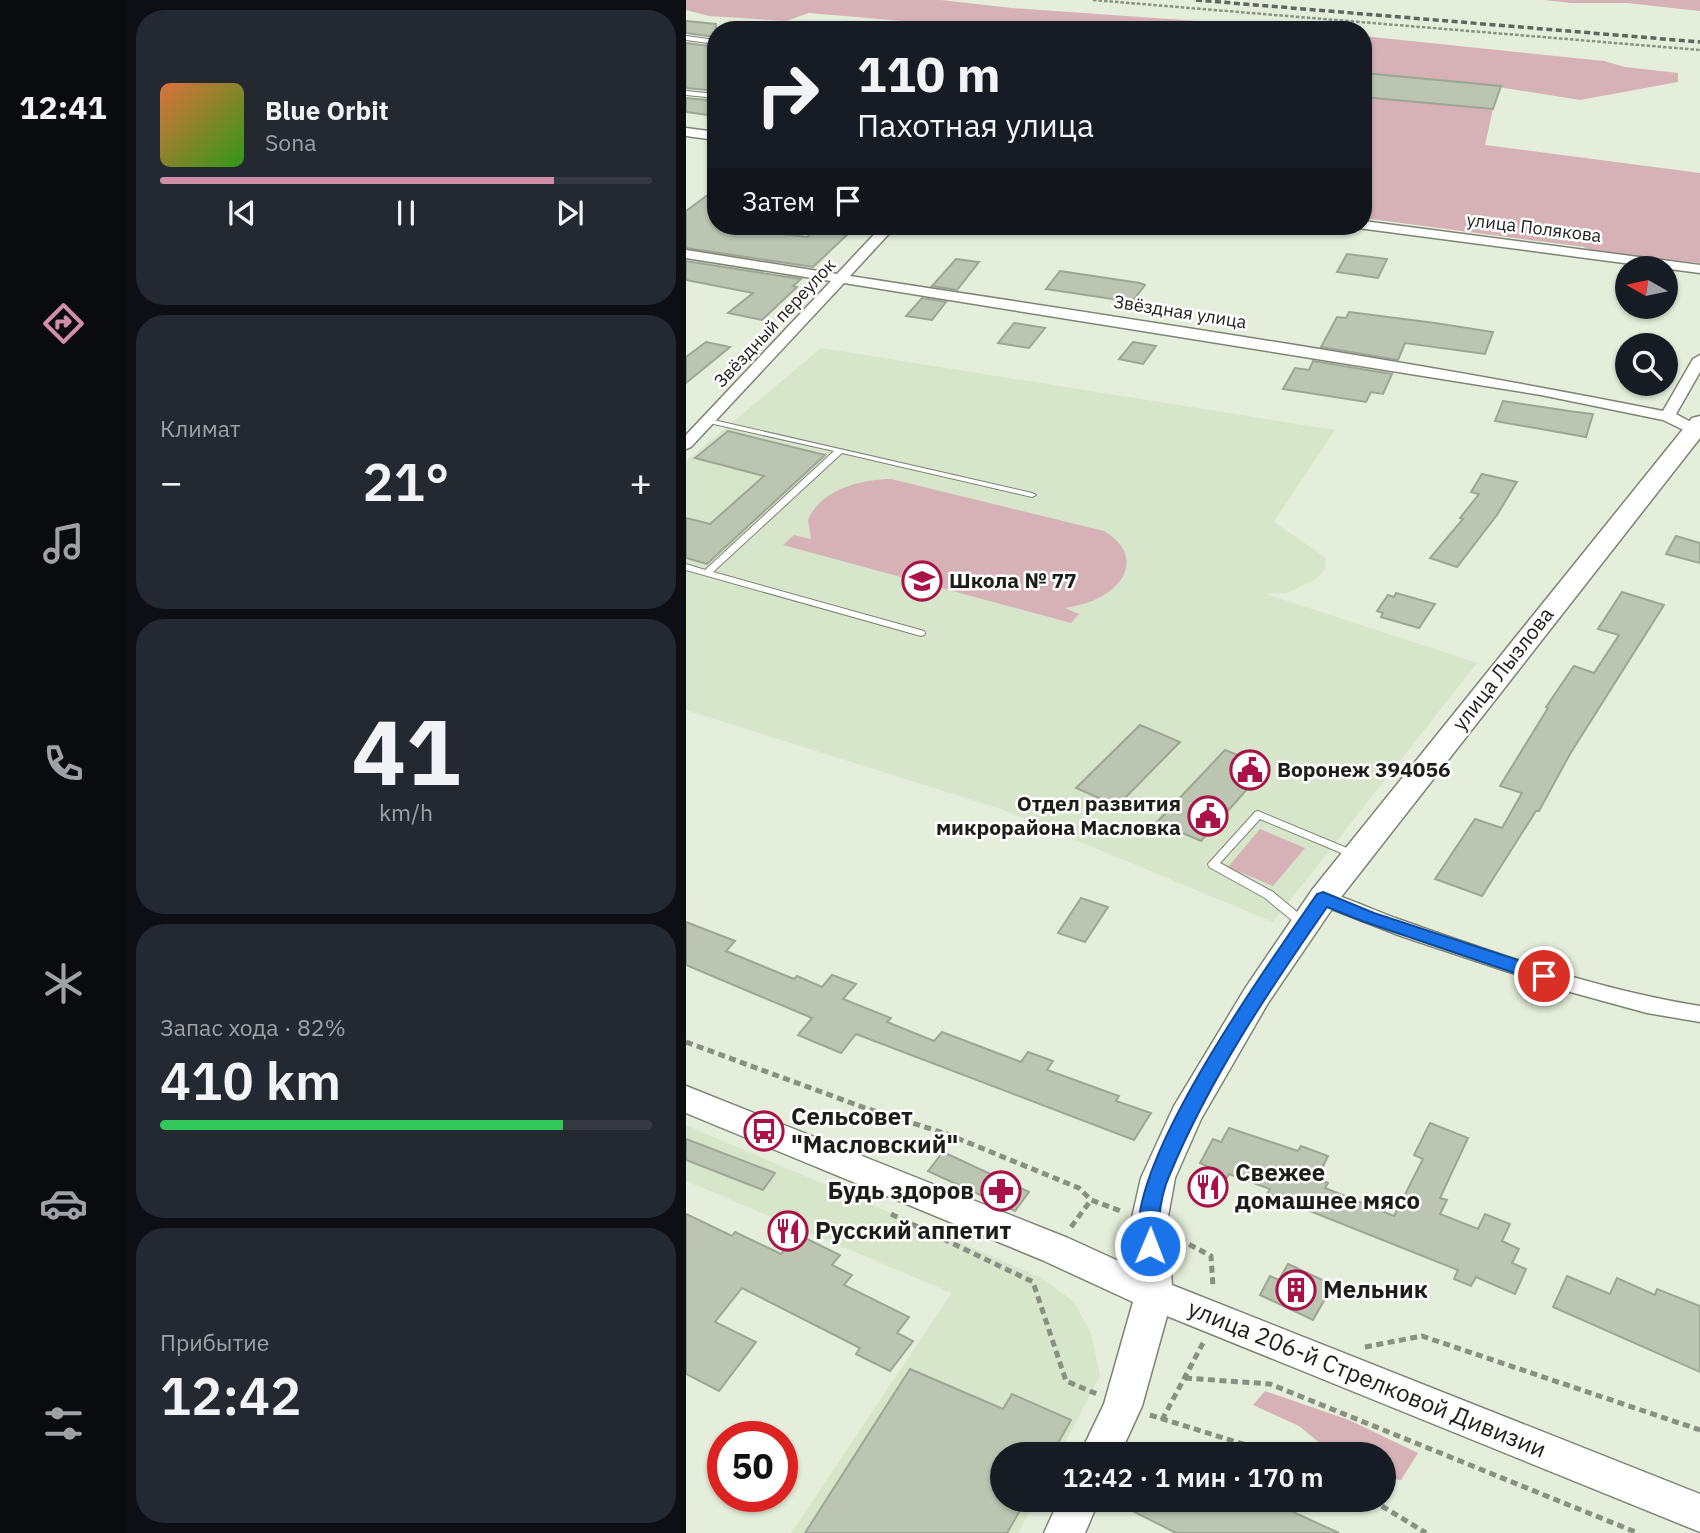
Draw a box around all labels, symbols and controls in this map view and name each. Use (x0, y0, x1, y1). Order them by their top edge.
text: 110 m (857, 42, 1001, 105)
icon: right (742, 49, 833, 140)
text: 12:41 (19, 86, 107, 128)
text: Blue Orbit (265, 93, 389, 127)
text: Пахотная улица (857, 104, 1094, 146)
text: Sona (265, 127, 317, 157)
icon: arrive (829, 182, 867, 220)
text: Затем (742, 184, 815, 218)
icon: previous (223, 194, 261, 232)
icon: pause (387, 194, 425, 232)
icon: next (551, 194, 589, 232)
street label: улица Полякова (1465, 208, 1603, 247)
street label: Звёздный переулок (709, 253, 840, 392)
north arrow (1615, 256, 1678, 318)
map controls (1615, 256, 1678, 396)
street label: Звёздная улица (1112, 290, 1249, 333)
icon: directions (39, 299, 88, 348)
button: search (1615, 333, 1678, 396)
text: Климат (160, 413, 241, 443)
text: 21° (363, 448, 449, 515)
text: − (160, 457, 183, 506)
text: + (629, 457, 652, 506)
icon: music (39, 519, 88, 568)
school or university icon: Школа № 77 (901, 560, 943, 602)
place label: Школа № 77 (949, 566, 1077, 594)
street label: улица Лызлова (1445, 601, 1559, 736)
text: 41 (351, 692, 461, 810)
icon: phone (39, 739, 88, 788)
public building icon: Воронеж 394056 (1229, 749, 1271, 791)
place label: Воронеж 394056 (1277, 755, 1451, 783)
place label: Отдел развития микрорайона Масловка (936, 789, 1181, 841)
public building icon: Отдел развития микрорайона Масловка (1187, 795, 1229, 837)
text: km/h (379, 797, 433, 827)
pin (1514, 946, 1574, 1006)
icon: arrive (1525, 957, 1563, 995)
icon: climate (39, 959, 88, 1008)
text: Запас хода · 82% (160, 1012, 346, 1042)
text: 410 km (160, 1047, 341, 1114)
place label: Сельсовет "Масловский" (791, 1100, 958, 1160)
bus stop icon: Сельсовет "Масловский" (743, 1110, 785, 1152)
place label: Свежее домашнее мясо (1235, 1156, 1420, 1216)
restaurant icon: Свежее домашнее мясо (1187, 1166, 1229, 1208)
pharmacy icon: Будь здоров (980, 1170, 1022, 1212)
place label: Будь здоров (827, 1174, 974, 1206)
icon: car (39, 1179, 88, 1228)
position arrow (1113, 1209, 1187, 1283)
restaurant icon: Русский аппетит (767, 1210, 809, 1252)
place label: Русский аппетит (815, 1214, 1011, 1246)
building icon: Мельник (1275, 1269, 1317, 1311)
place label: Мельник (1323, 1273, 1428, 1305)
street label: улица 206-й Стрелковой Дивизии (1183, 1291, 1551, 1465)
text: Прибытие (160, 1327, 269, 1357)
text: 12:42 (160, 1362, 301, 1429)
icon: filters (39, 1399, 88, 1448)
speed limit sign: 50 (707, 1421, 798, 1512)
text: 12:42 · 1 мин · 170 m (1062, 1460, 1324, 1494)

